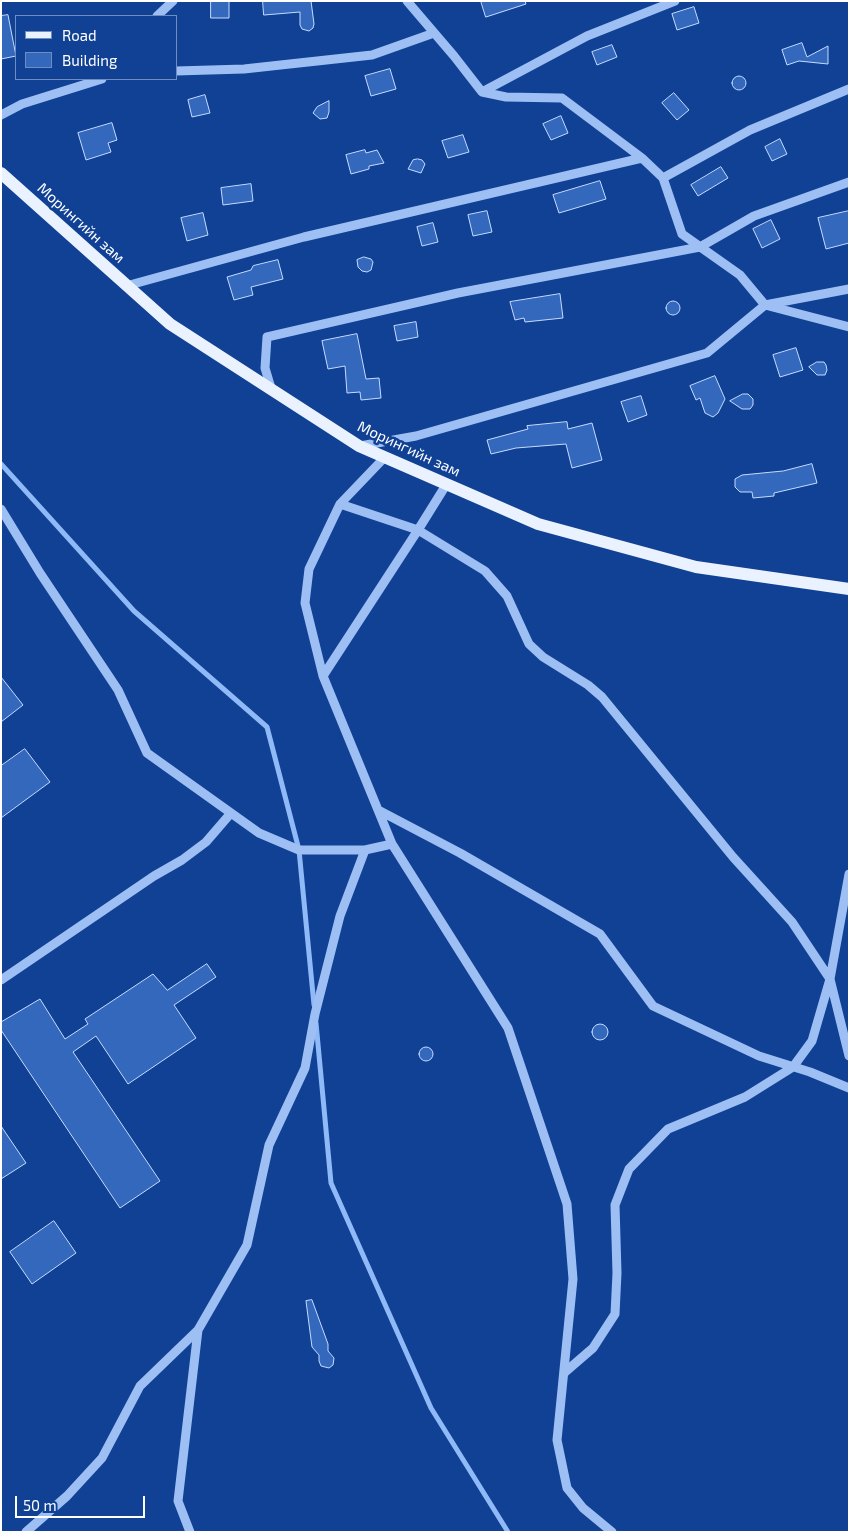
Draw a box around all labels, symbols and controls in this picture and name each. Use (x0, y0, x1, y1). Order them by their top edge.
legend (15, 15, 178, 80)
text: Road (62, 26, 97, 44)
text: Building (62, 51, 117, 69)
street label: Морингийн зам (34, 179, 128, 267)
street label: Морингийн зам (355, 417, 463, 481)
scale bar (18, 1486, 148, 1518)
text: 50 m (23, 1496, 57, 1514)

